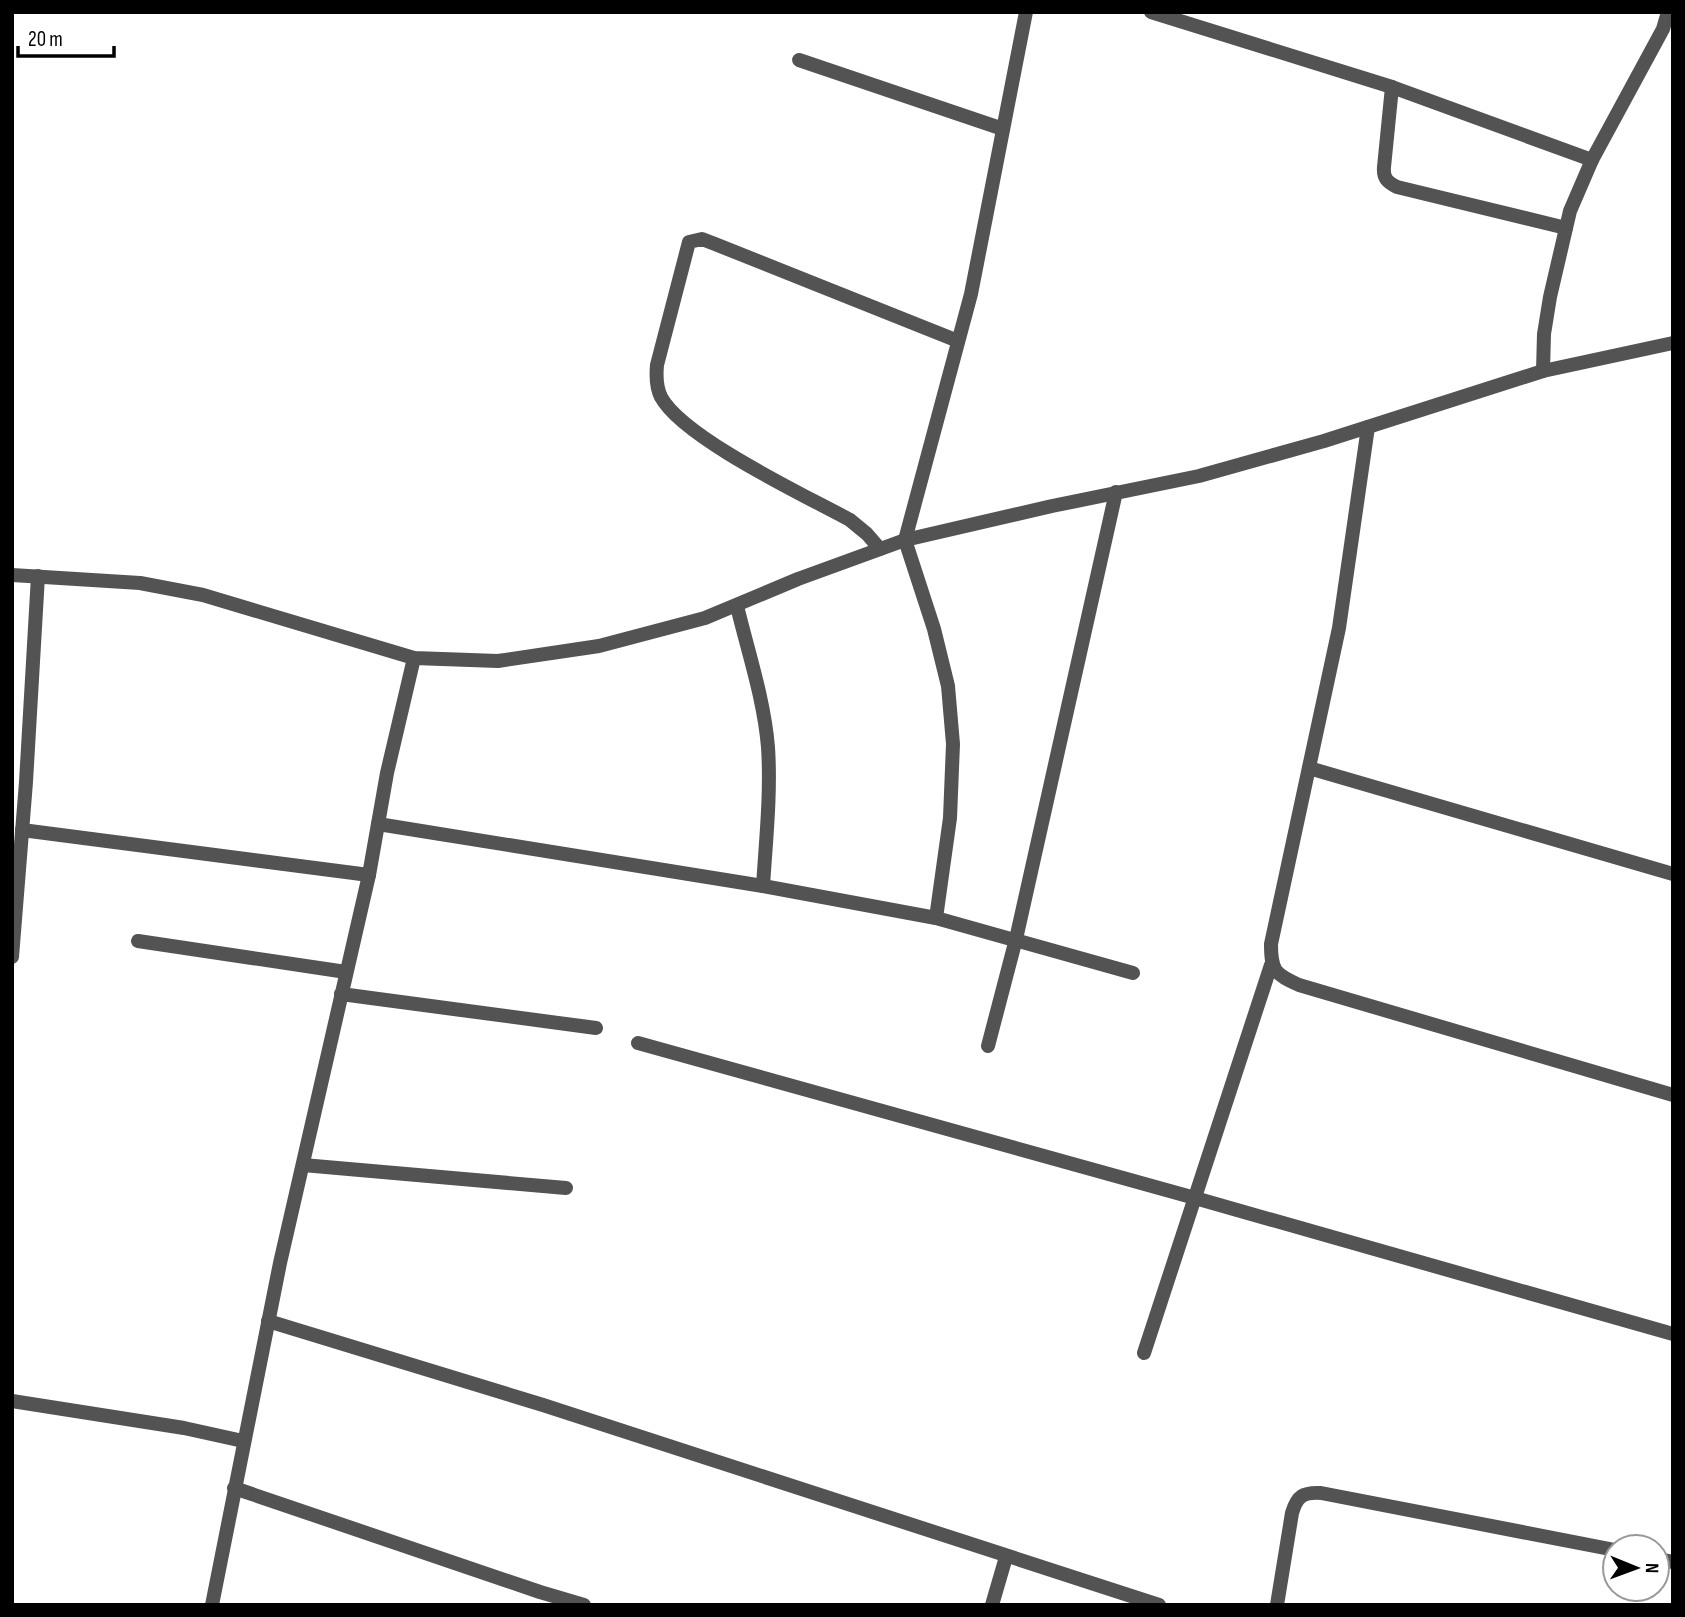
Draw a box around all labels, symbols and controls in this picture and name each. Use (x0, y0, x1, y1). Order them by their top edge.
scale bar (18, 14, 114, 58)
text: 20 m (28, 27, 63, 52)
north arrow (1601, 1533, 1671, 1603)
text: N (1640, 1563, 1663, 1574)

